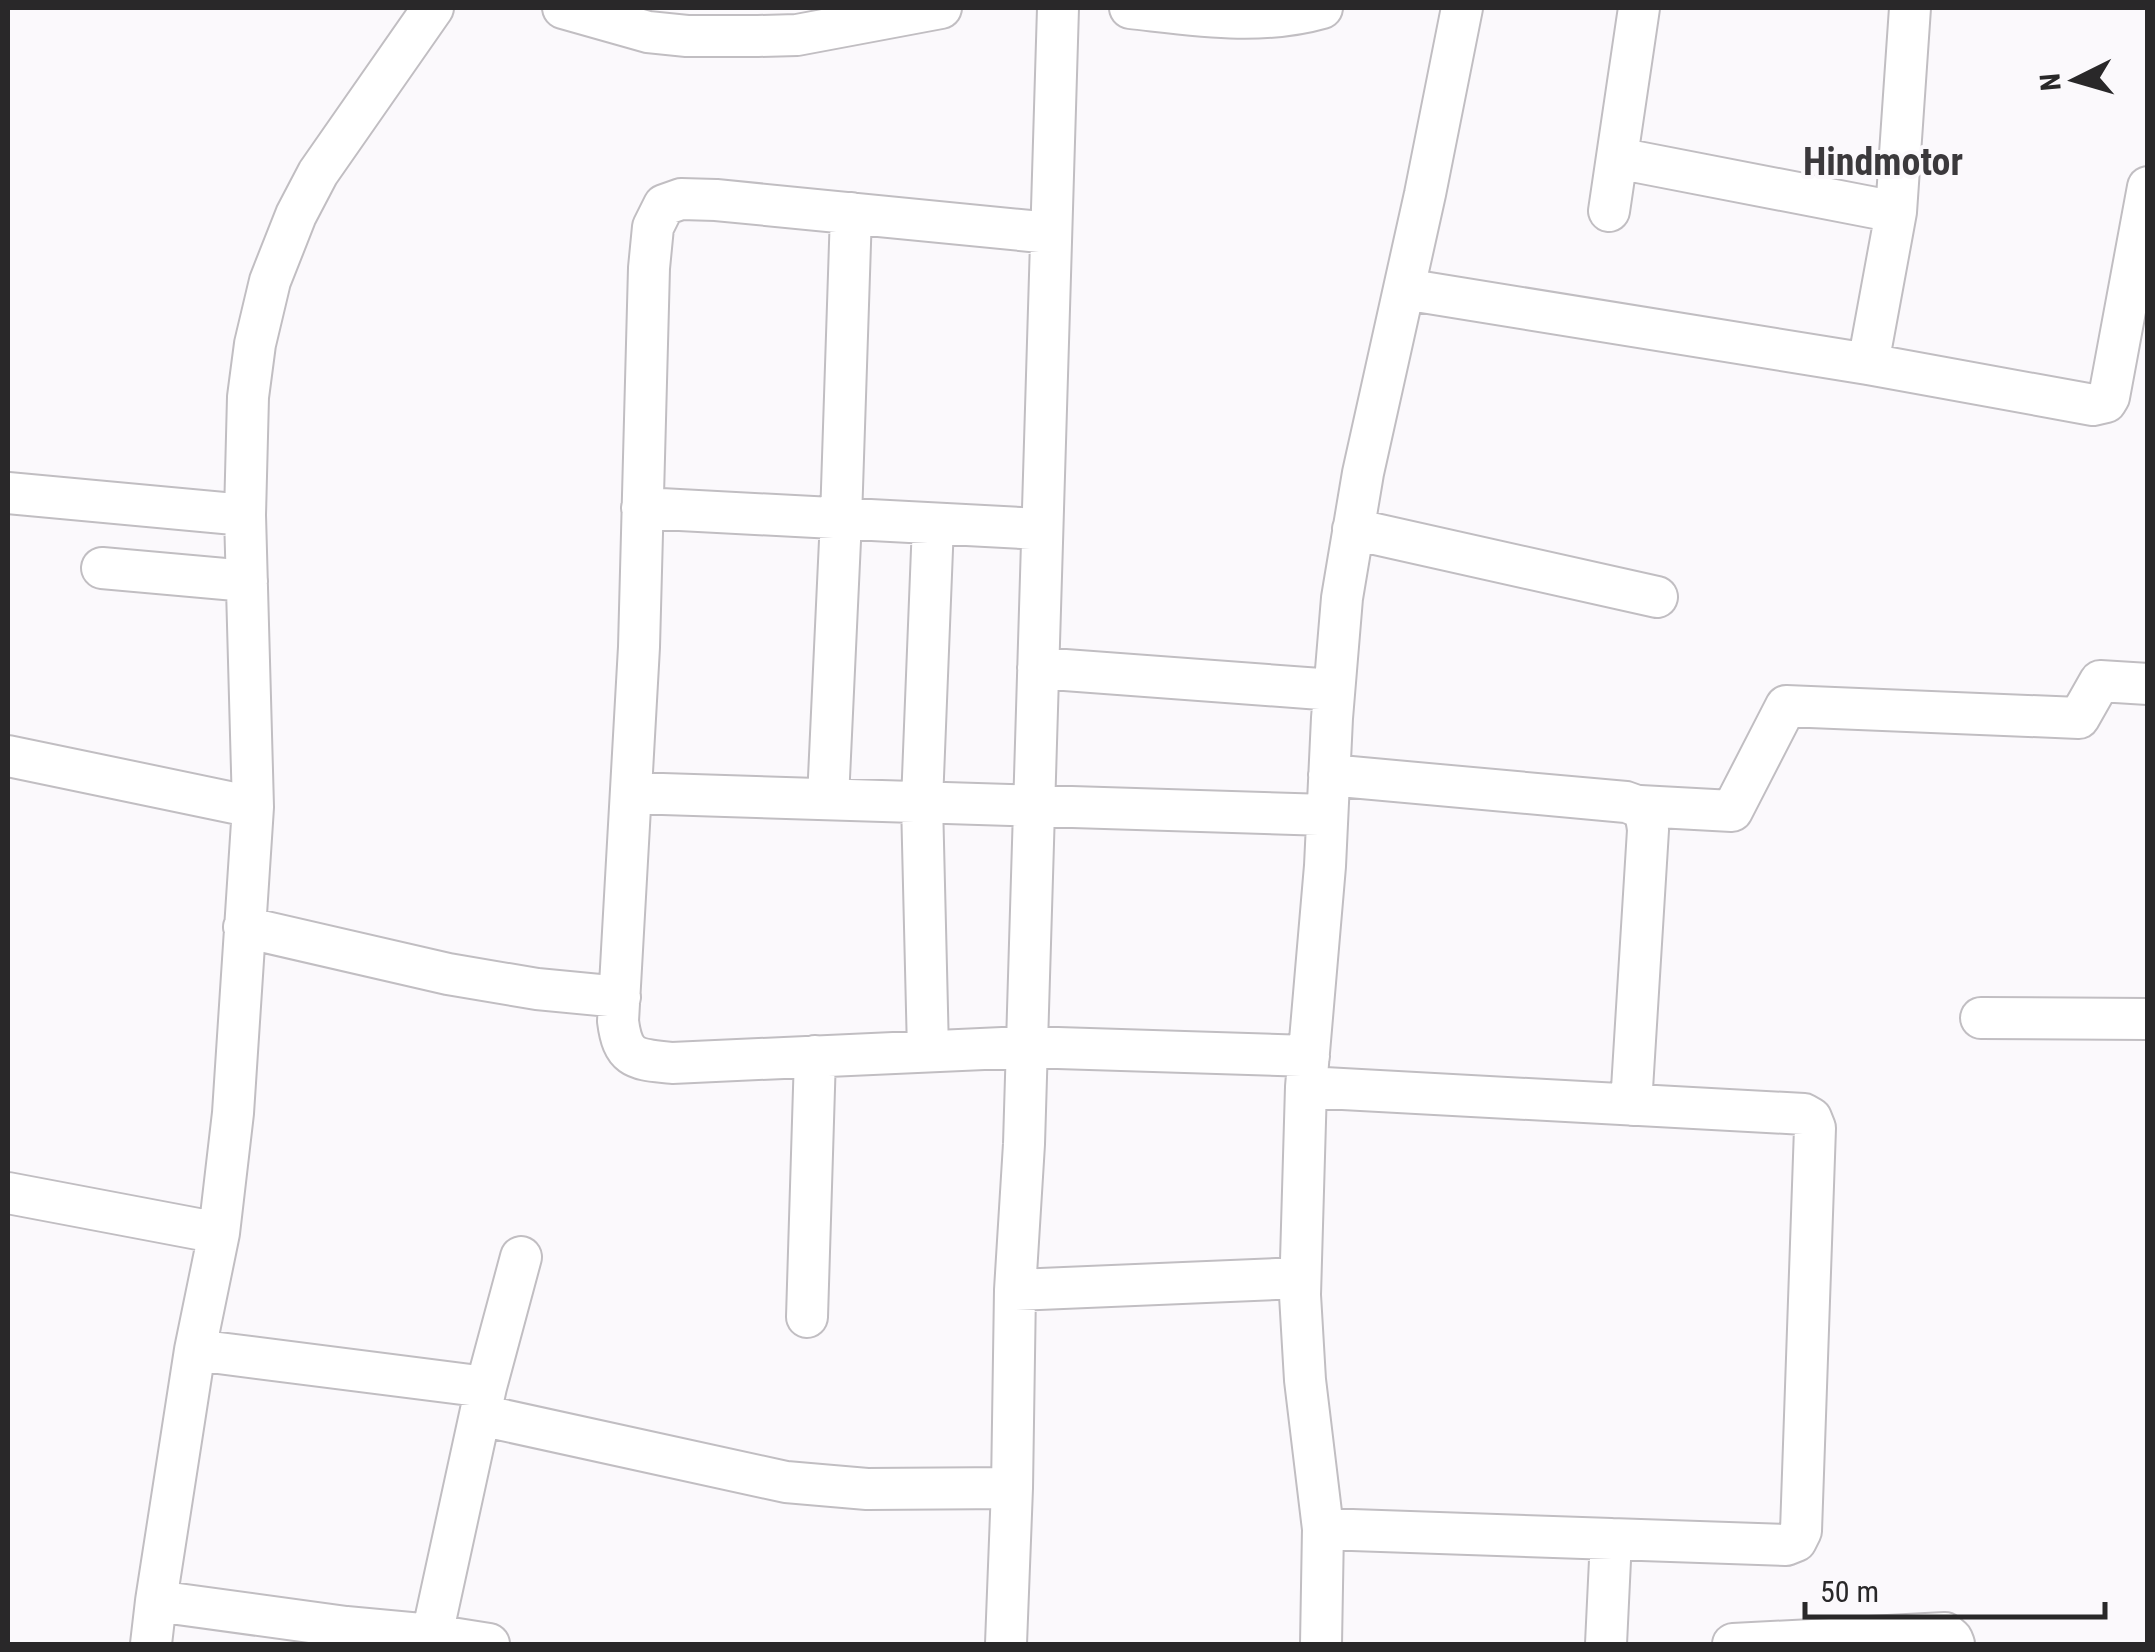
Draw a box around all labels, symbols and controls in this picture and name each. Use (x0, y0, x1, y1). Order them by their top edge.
north arrow (2025, 30, 2125, 130)
text: N (2033, 72, 2068, 92)
district label: Hindmotor (1803, 140, 1963, 184)
scale bar (1805, 1557, 2105, 1619)
text: 50 m (1820, 1574, 1879, 1609)

